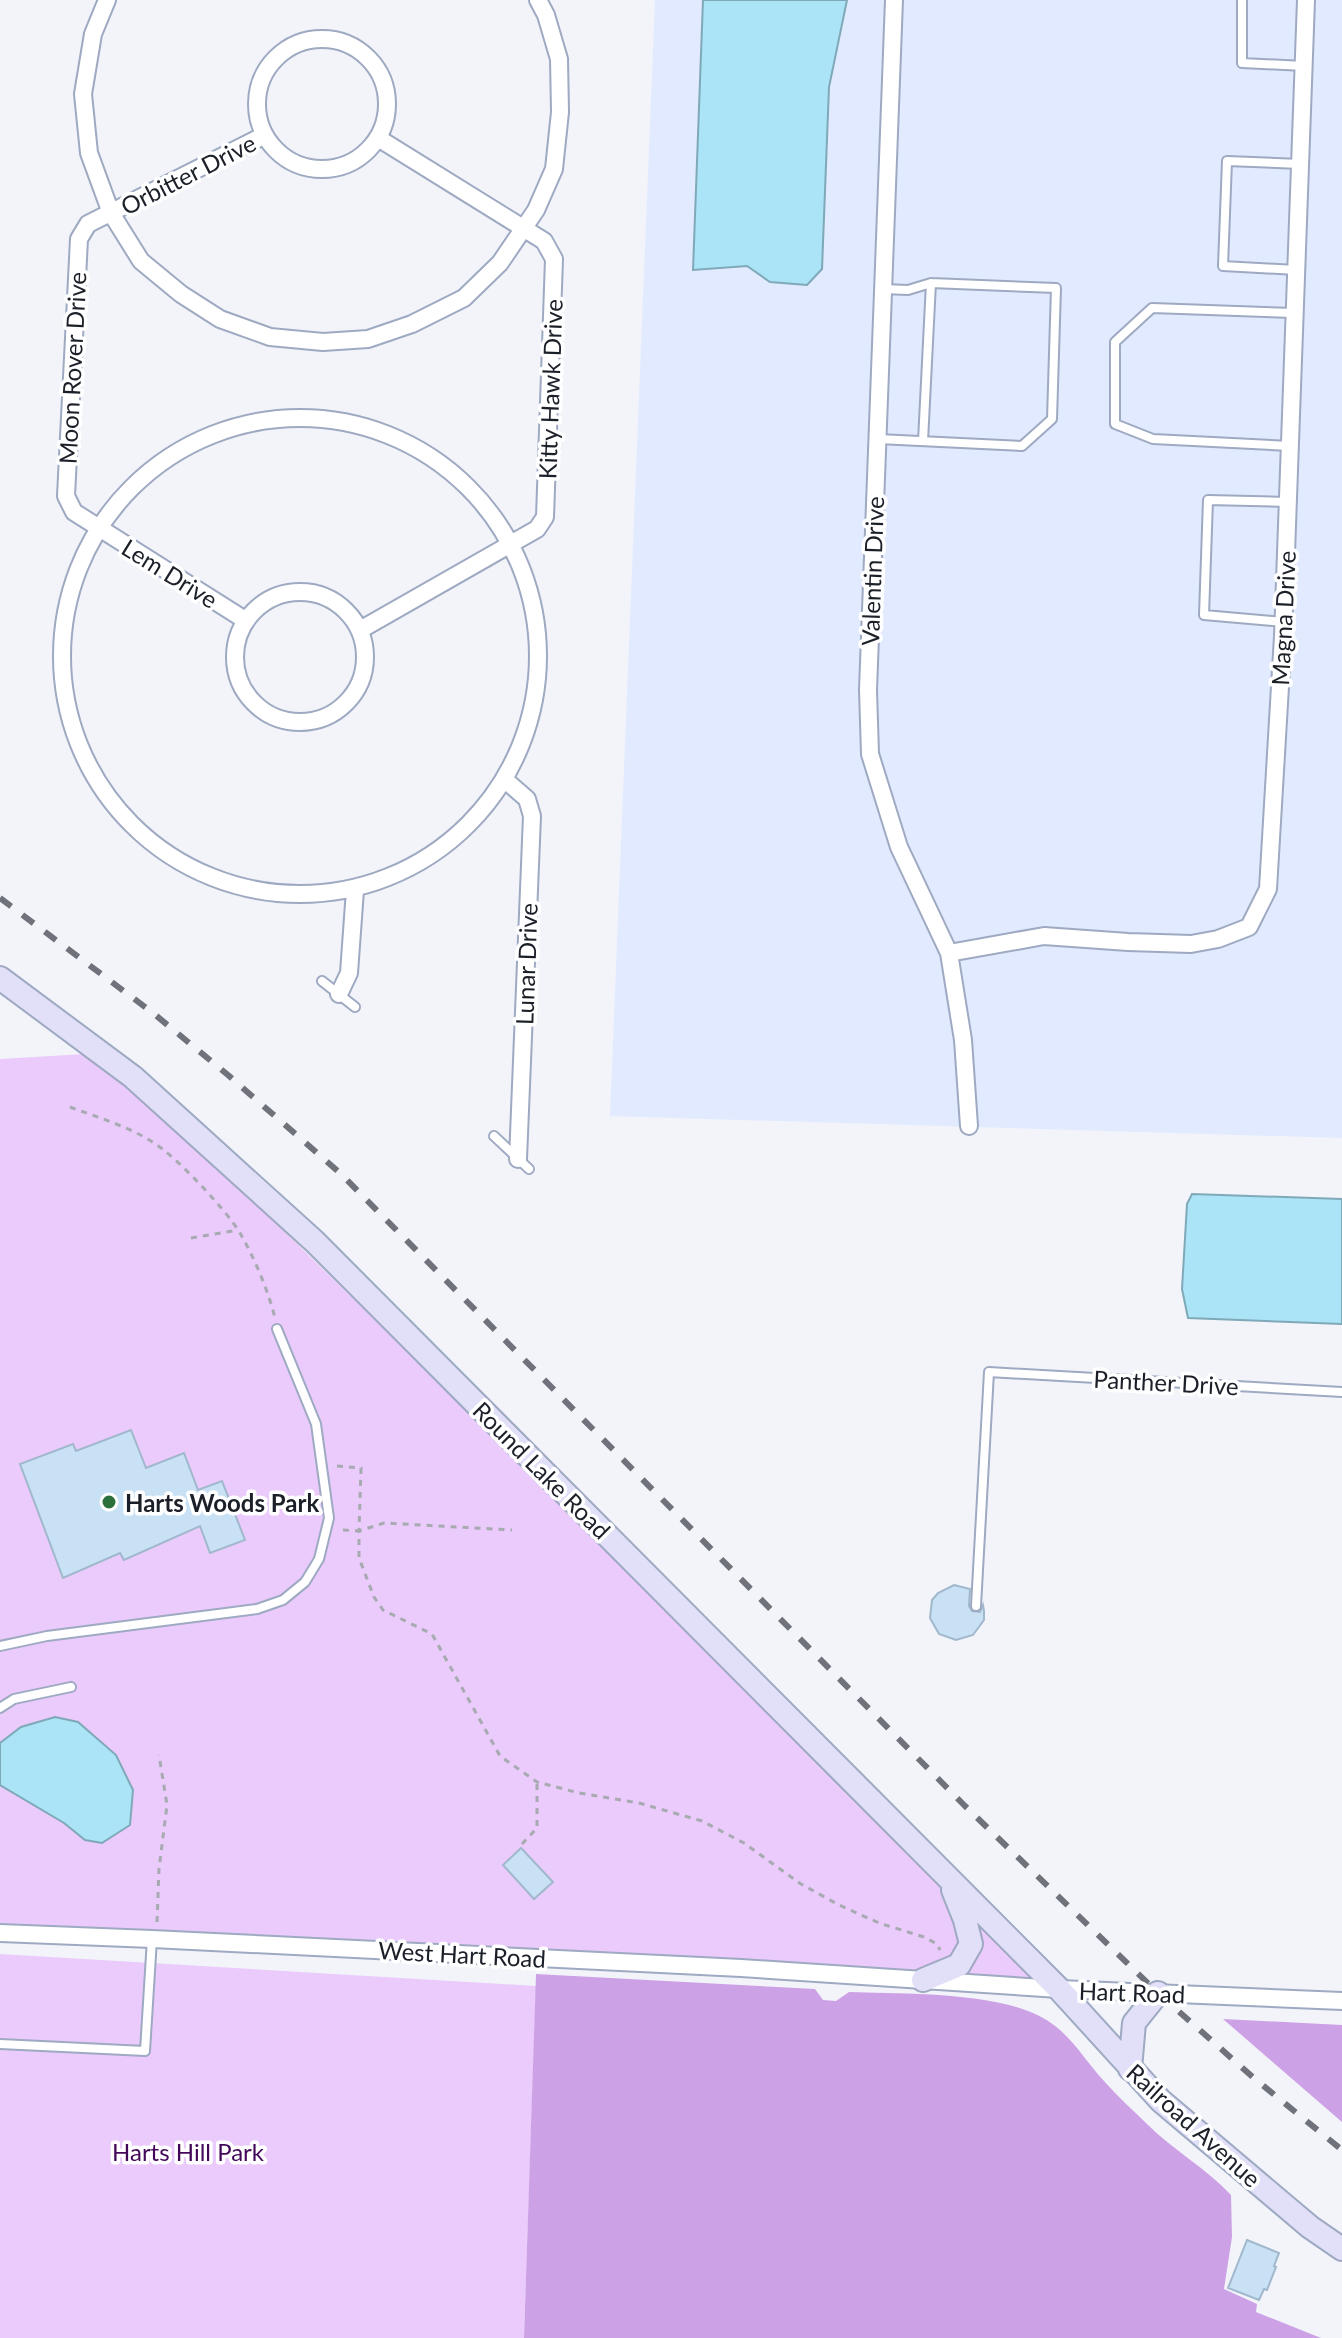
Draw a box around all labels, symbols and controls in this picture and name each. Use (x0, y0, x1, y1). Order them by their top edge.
street label: Orbitter Drive (116, 128, 260, 220)
street label: Moon Rover Drive (52, 271, 92, 465)
street label: Kitty Hawk Drive (532, 298, 568, 480)
street label: Valentin Drive (855, 496, 889, 646)
street label: Lem Drive (117, 532, 223, 614)
street label: Magna Drive (1265, 550, 1301, 686)
street label: Lunar Drive (509, 903, 543, 1025)
street label: Panther Drive (1093, 1364, 1239, 1400)
street label: Round Lake Road (467, 1395, 617, 1545)
place label: Harts Woods Park (125, 1488, 319, 1517)
marker: Harts Woods Park (100, 1493, 118, 1511)
street label: West Hart Road (377, 1935, 547, 1973)
street label: Hart Road (1078, 1976, 1186, 2008)
street label: Railroad Avenue (1121, 2057, 1267, 2193)
park label: Harts Hill Park (112, 2137, 265, 2166)

